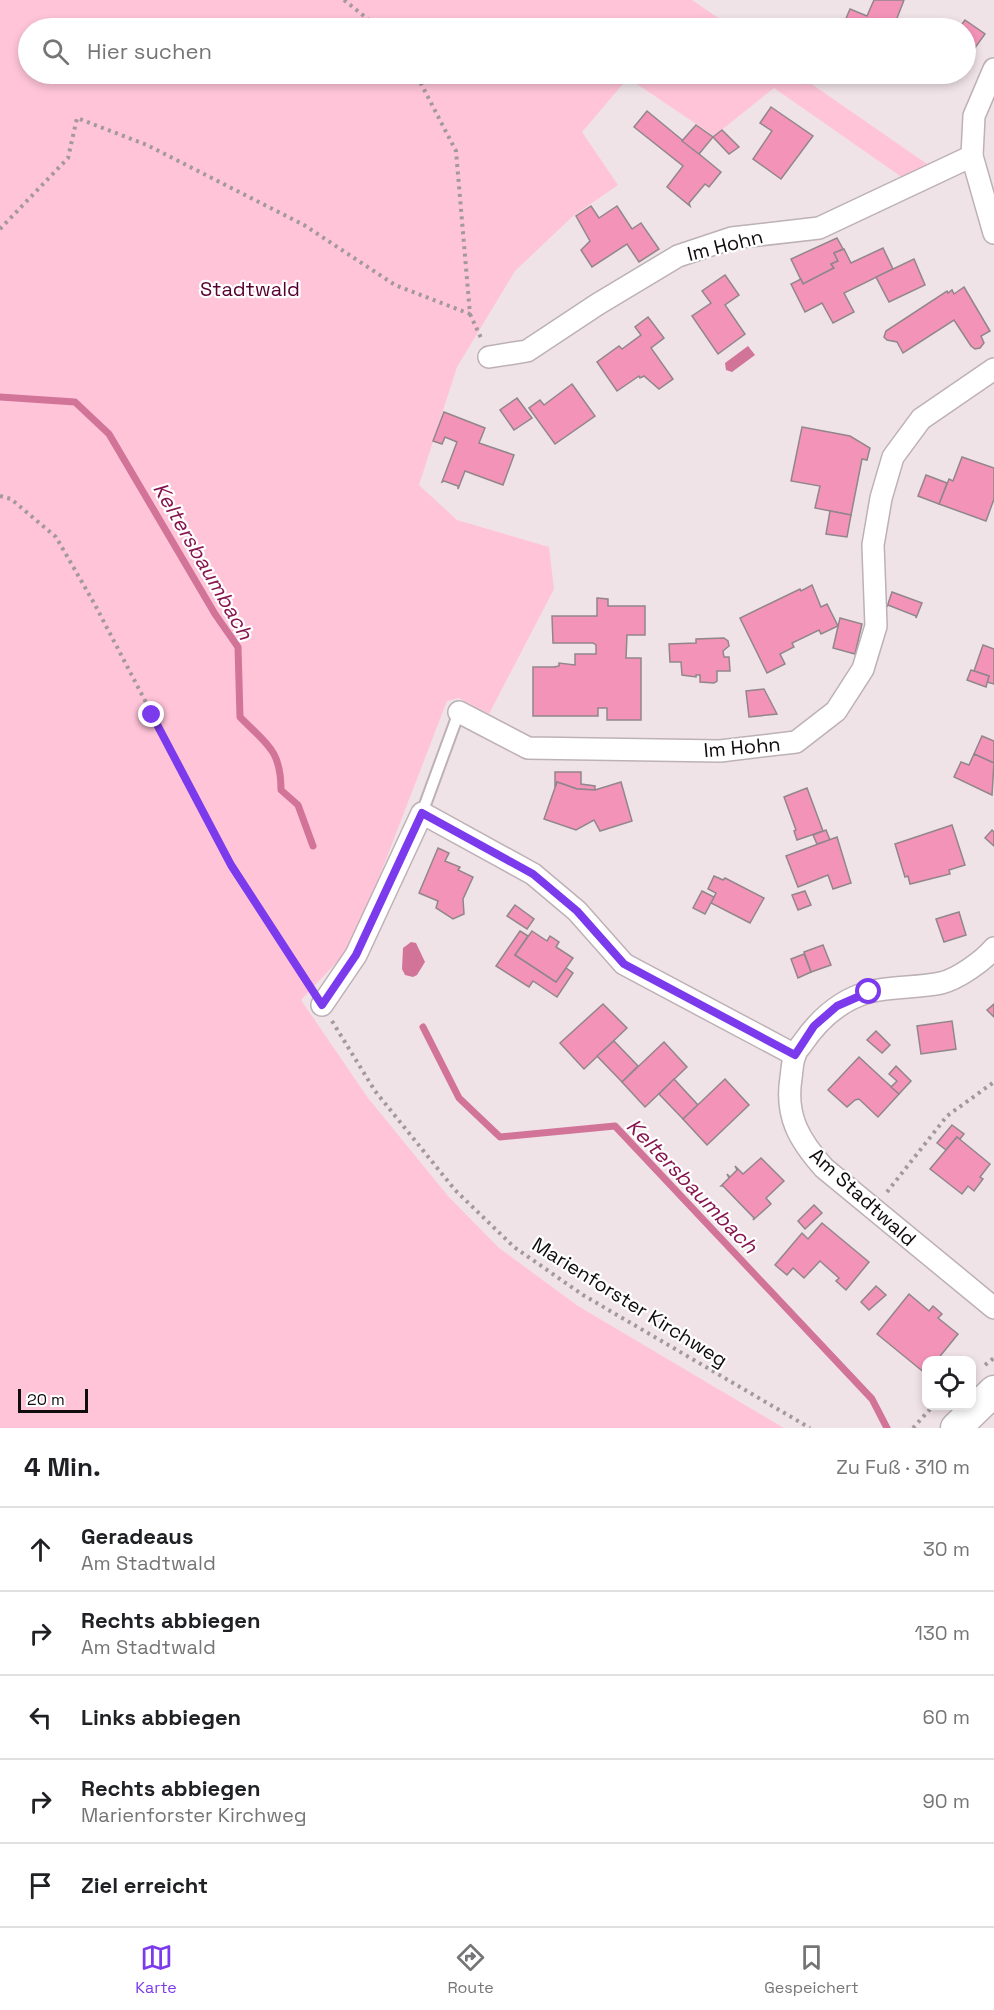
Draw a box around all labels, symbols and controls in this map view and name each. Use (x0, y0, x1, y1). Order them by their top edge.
search box (18, 18, 976, 84)
icon: search (39, 35, 72, 68)
text: Hier suchen (87, 37, 212, 65)
street label: Im Hohn (684, 223, 766, 267)
park label: Stadtwald (200, 276, 300, 302)
water label: Keltersbaumbach (147, 477, 260, 645)
route end (138, 701, 164, 727)
street label: Im Hohn (702, 731, 782, 763)
route start (855, 978, 881, 1004)
water label: Keltersbaumbach (621, 1112, 764, 1260)
street label: Am Stadtwald (804, 1142, 922, 1252)
street label: Marienforster Kirchweg (527, 1231, 733, 1373)
map controls (922, 1356, 976, 1410)
button: locate (922, 1356, 976, 1410)
scale bar (18, 1386, 88, 1414)
text: 20 m (27, 1389, 65, 1410)
text: 4 Min. (24, 1450, 101, 1484)
text: Zu Fuß · 310 m (836, 1454, 970, 1480)
text: Geradeaus (81, 1522, 193, 1550)
icon: ahead (24, 1533, 57, 1566)
text: 30 m (923, 1536, 970, 1562)
text: Am Stadtwald (81, 1550, 216, 1576)
text: Rechts abbiegen (81, 1606, 261, 1634)
icon: right (24, 1617, 57, 1650)
text: 130 m (914, 1620, 970, 1646)
text: Am Stadtwald (81, 1634, 216, 1660)
icon: left (24, 1701, 57, 1734)
text: Links abbiegen (81, 1703, 241, 1731)
text: 60 m (923, 1704, 970, 1730)
text: Rechts abbiegen (81, 1774, 261, 1802)
icon: right (24, 1785, 57, 1818)
text: 90 m (923, 1788, 970, 1814)
text: Marienforster Kirchweg (81, 1802, 307, 1828)
icon: arrive (24, 1869, 57, 1902)
text: Ziel erreicht (81, 1871, 208, 1899)
tab: Karte (135, 1941, 177, 1998)
tab: Route (447, 1941, 494, 1998)
tab: Gespeichert (764, 1941, 859, 1998)

